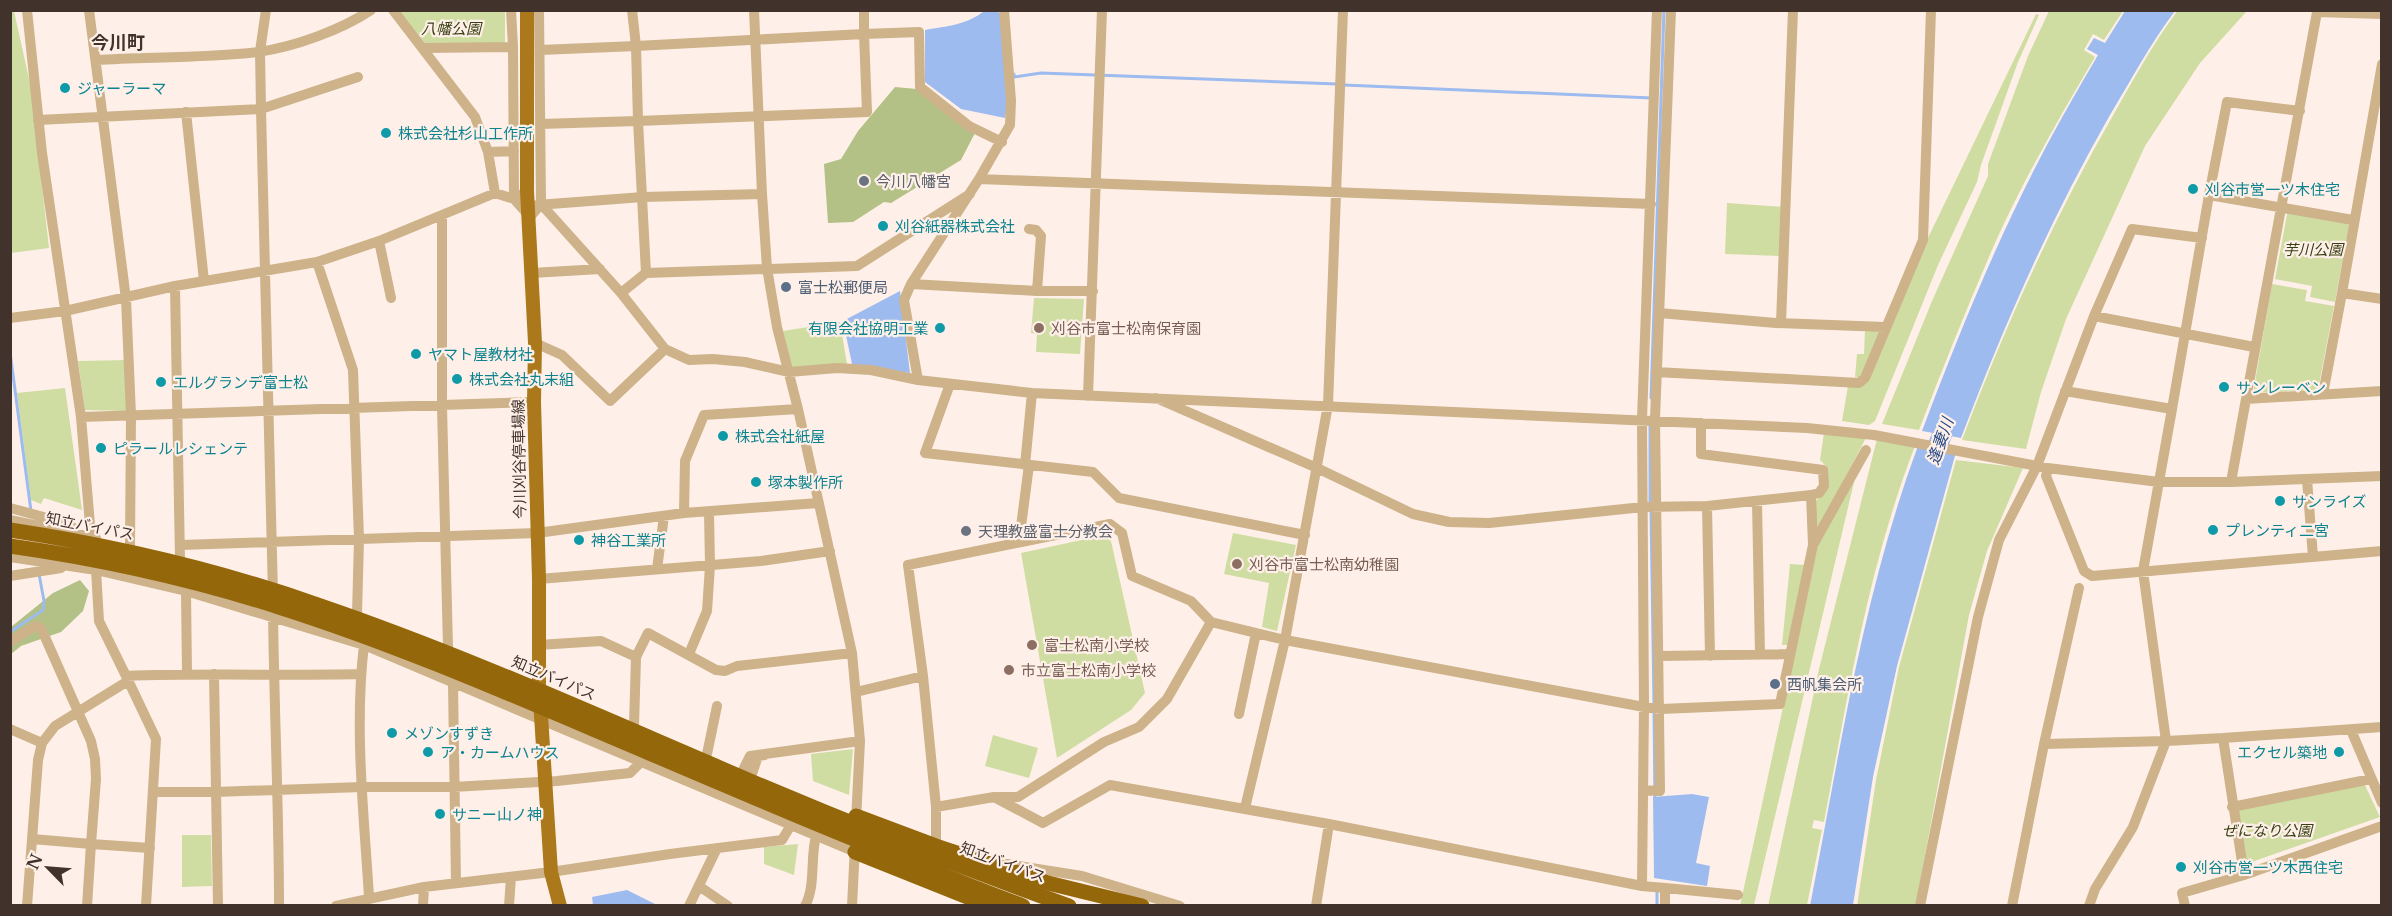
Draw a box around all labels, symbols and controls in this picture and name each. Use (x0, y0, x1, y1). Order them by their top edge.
park label: 八幡公園 (421, 19, 483, 38)
district label: 今川町 (91, 32, 145, 54)
place label: ジャーラーマ (77, 79, 166, 98)
marker: ジャーラーマ (58, 81, 72, 95)
place label: 株式会社杉山工作所 (398, 124, 533, 143)
marker: 株式会社杉山工作所 (379, 126, 393, 140)
place label: 今川八幡宮 (876, 172, 951, 191)
marker: 今川八幡宮 (857, 174, 871, 188)
place label: 刈谷市営一ツ木住宅 (2205, 180, 2340, 199)
marker: 刈谷市営一ツ木住宅 (2186, 182, 2200, 196)
place label: 刈谷紙器株式会社 (895, 217, 1015, 236)
marker: 刈谷紙器株式会社 (876, 219, 890, 233)
park label: 芋川公園 (2283, 240, 2345, 259)
place label: 富士松郵便局 (798, 278, 888, 297)
marker: 富士松郵便局 (779, 280, 793, 294)
place label: 有限会社協明工業 (808, 319, 928, 338)
place label: 刈谷市富士松南保育園 (1051, 319, 1201, 338)
marker: 有限会社協明工業 (933, 321, 947, 335)
marker: 刈谷市富士松南保育園 (1032, 321, 1046, 335)
place label: ヤマト屋教材社 (428, 345, 533, 364)
marker: ヤマト屋教材社 (409, 347, 423, 361)
place label: 株式会社丸末組 (469, 370, 574, 389)
marker: 株式会社丸末組 (450, 372, 464, 386)
place label: エルグランデ富士松 (173, 373, 308, 392)
marker: エルグランデ富士松 (154, 375, 168, 389)
place label: サンレーベン (2236, 378, 2326, 397)
marker: サンレーベン (2217, 380, 2231, 394)
street label: 今川刈谷停車場線 (508, 399, 530, 519)
water label: 逢妻川 (1923, 413, 1958, 467)
place label: 株式会社紙屋 (735, 427, 825, 446)
marker: 株式会社紙屋 (716, 429, 730, 443)
place label: ピラールレシェンテ (113, 439, 248, 458)
marker: ピラールレシェンテ (94, 441, 108, 455)
place label: 塚本製作所 (768, 473, 843, 492)
marker: 塚本製作所 (749, 475, 763, 489)
place label: サンライズ (2292, 492, 2367, 511)
marker: サンライズ (2273, 494, 2287, 508)
street label: 知立バイパス (44, 508, 136, 544)
place label: プレンティ二宮 (2225, 521, 2329, 540)
place label: 天理教盛富士分教会 (978, 522, 1113, 541)
marker: プレンティ二宮 (2206, 523, 2220, 537)
marker: 天理教盛富士分教会 (959, 524, 973, 538)
place label: 神谷工業所 (591, 531, 666, 550)
marker: 神谷工業所 (572, 533, 586, 547)
place label: 刈谷市富士松南幼稚園 (1249, 555, 1399, 574)
marker: 刈谷市富士松南幼稚園 (1230, 557, 1244, 571)
place label: 富士松南小学校 (1044, 636, 1149, 655)
marker: 富士松南小学校 (1025, 638, 1039, 652)
street label: 知立バイパス (509, 652, 599, 704)
place label: 市立富士松南小学校 (1021, 661, 1156, 680)
marker: 市立富士松南小学校 (1002, 663, 1016, 677)
place label: 西帆集会所 (1787, 675, 1862, 694)
marker: 西帆集会所 (1768, 677, 1782, 691)
place label: メゾンすずき (404, 724, 494, 743)
marker: メゾンすずき (385, 726, 399, 740)
place label: ア・カームハウス (440, 743, 560, 762)
place label: エクセル築地 (2237, 743, 2327, 762)
marker: ア・カームハウス (421, 745, 435, 759)
marker: エクセル築地 (2332, 745, 2346, 759)
place label: サニー山ノ神 (452, 805, 542, 824)
marker: サニー山ノ神 (433, 807, 447, 821)
park label: ぜになり公園 (2222, 821, 2314, 840)
north arrow (18, 838, 78, 898)
street label: 知立バイパス (958, 838, 1048, 886)
text: N (22, 851, 47, 873)
place label: 刈谷市営一ツ木西住宅 (2193, 858, 2343, 877)
marker: 刈谷市営一ツ木西住宅 (2174, 860, 2188, 874)

